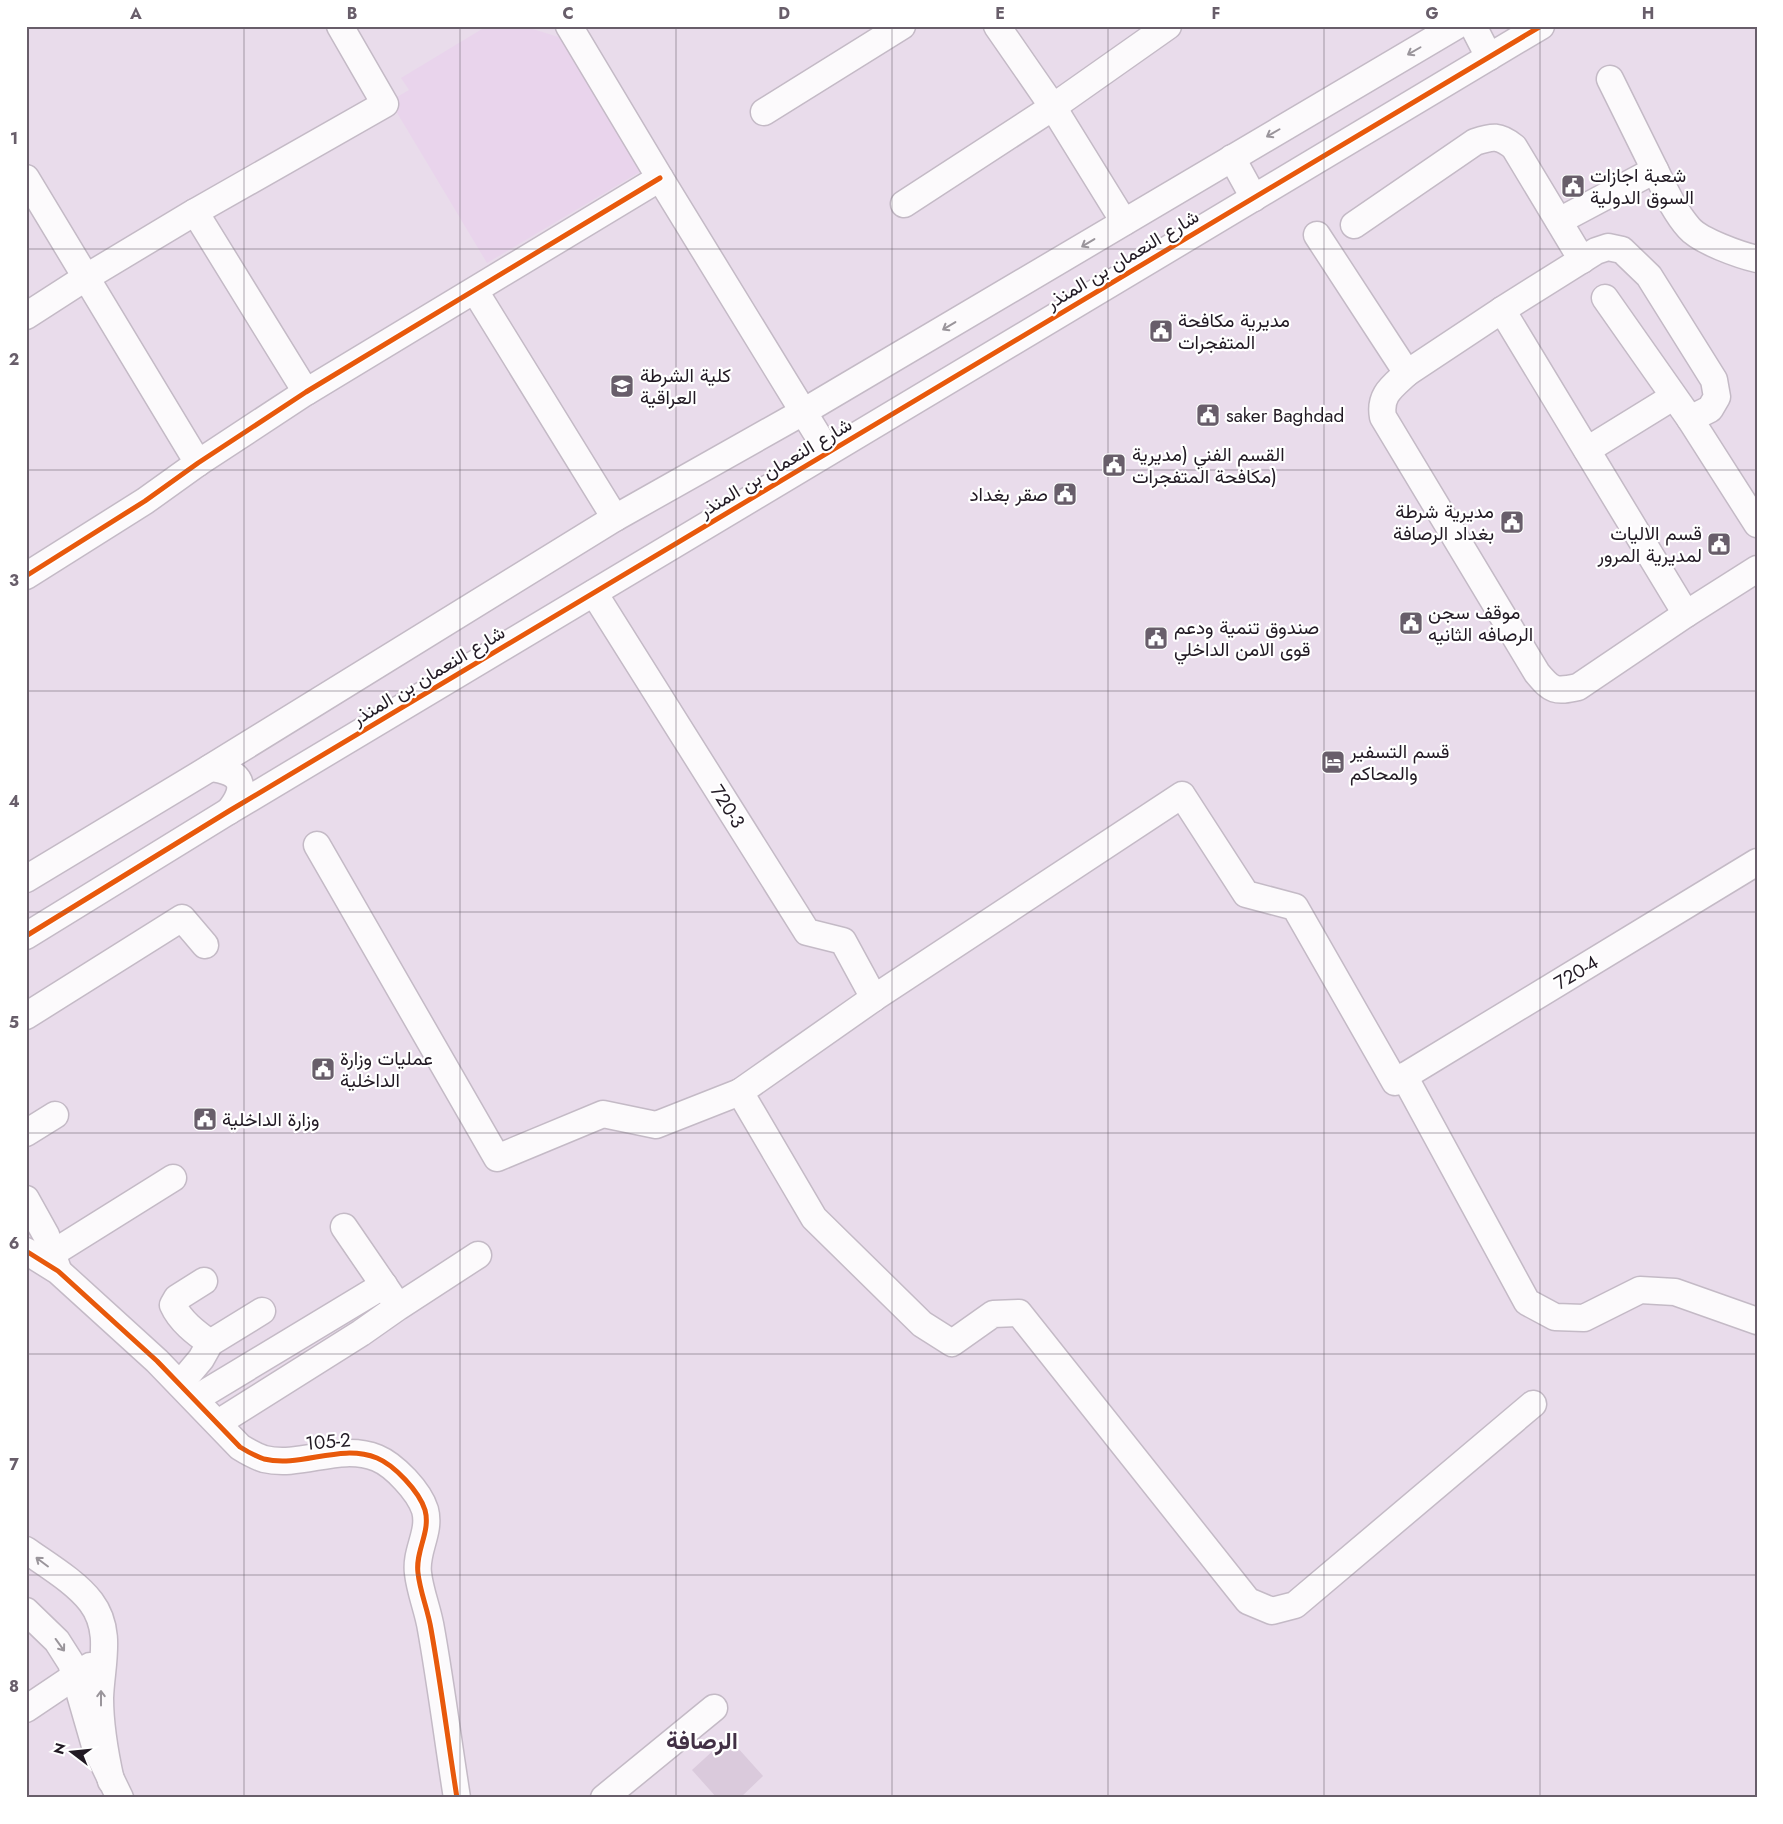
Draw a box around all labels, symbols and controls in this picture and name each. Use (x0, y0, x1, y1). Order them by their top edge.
text: A (129, 2, 142, 25)
text: B (347, 2, 357, 25)
text: C (562, 2, 574, 25)
text: D (778, 2, 790, 25)
text: E (995, 2, 1005, 25)
text: F (1212, 2, 1220, 25)
text: G (1425, 2, 1439, 25)
text: H (1642, 2, 1654, 25)
one-way arrow (1406, 46, 1421, 56)
text: 1 (10, 127, 18, 150)
one-way arrow (1267, 129, 1281, 139)
place label: شعبة اجازات السوق الدولية (1590, 162, 1694, 211)
public building icon: شعبة اجازات السوق الدولية (1560, 173, 1586, 199)
street label: شارع النعمان بن المنذر (1040, 203, 1204, 316)
one-way arrow (1082, 238, 1096, 248)
place label: مديرية مكافحة المتفجرات (1178, 307, 1290, 356)
public building icon: مديرية مكافحة المتفجرات (1148, 318, 1174, 344)
one-way arrow (942, 321, 956, 331)
text: 2 (9, 348, 19, 371)
place label: كلية الشرطة العراقية (640, 362, 731, 411)
school or university icon: كلية الشرطة العراقية (609, 373, 635, 399)
public building icon: saker Baghdad (1195, 402, 1221, 428)
place label: saker Baghdad (1226, 402, 1344, 429)
street label: شارع النعمان بن المنذر (693, 411, 857, 524)
place label: القسم الفني (مديرية مكافحة المتفجرات) (1132, 441, 1285, 490)
public building icon: القسم الفني (مديرية مكافحة المتفجرات) (1101, 452, 1127, 478)
place label: صقر بغداد (970, 481, 1048, 508)
public building icon: صقر بغداد (1052, 481, 1078, 507)
place label: مديرية شرطة بغداد الرصافة (1393, 498, 1494, 547)
public building icon: مديرية شرطة بغداد الرصافة (1499, 509, 1525, 535)
place label: قسم الاليات لمديرية المرور (1596, 520, 1702, 569)
public building icon: قسم الاليات لمديرية المرور (1706, 531, 1732, 557)
text: 3 (9, 569, 19, 592)
place label: موقف سجن الرصافه الثانيه (1428, 599, 1533, 648)
public building icon: موقف سجن الرصافه الثانيه (1398, 610, 1424, 636)
place label: صندوق تنمية ودعم قوى الامن الداخلي (1174, 614, 1319, 665)
street label: شارع النعمان بن المنذر (346, 619, 510, 732)
public building icon: صندوق تنمية ودعم قوى الامن الداخلي (1143, 625, 1169, 651)
place label: قسم التسفير والمحاكم (1349, 738, 1450, 787)
hotel icon: قسم التسفير والمحاكم (1320, 749, 1346, 775)
street label: 720-3 (704, 779, 751, 833)
text: 4 (8, 790, 20, 813)
street label: 720-4 (1549, 949, 1603, 996)
text: 5 (9, 1011, 19, 1034)
place label: عمليات وزارة الداخلية (340, 1045, 433, 1094)
public building icon: عمليات وزارة الداخلية (310, 1056, 336, 1082)
public building icon: وزارة الداخلية (192, 1106, 218, 1132)
place label: وزارة الداخلية (222, 1106, 320, 1133)
text: 6 (9, 1232, 19, 1255)
street label: 105-2 (304, 1426, 352, 1457)
text: 7 (9, 1453, 19, 1476)
one-way arrow (35, 1557, 49, 1567)
one-way arrow (55, 1638, 66, 1651)
text: 8 (9, 1675, 19, 1698)
one-way arrow (96, 1690, 106, 1706)
district label: الرصافة (666, 1723, 738, 1758)
north arrow (48, 1726, 98, 1776)
text: N (48, 1740, 71, 1757)

